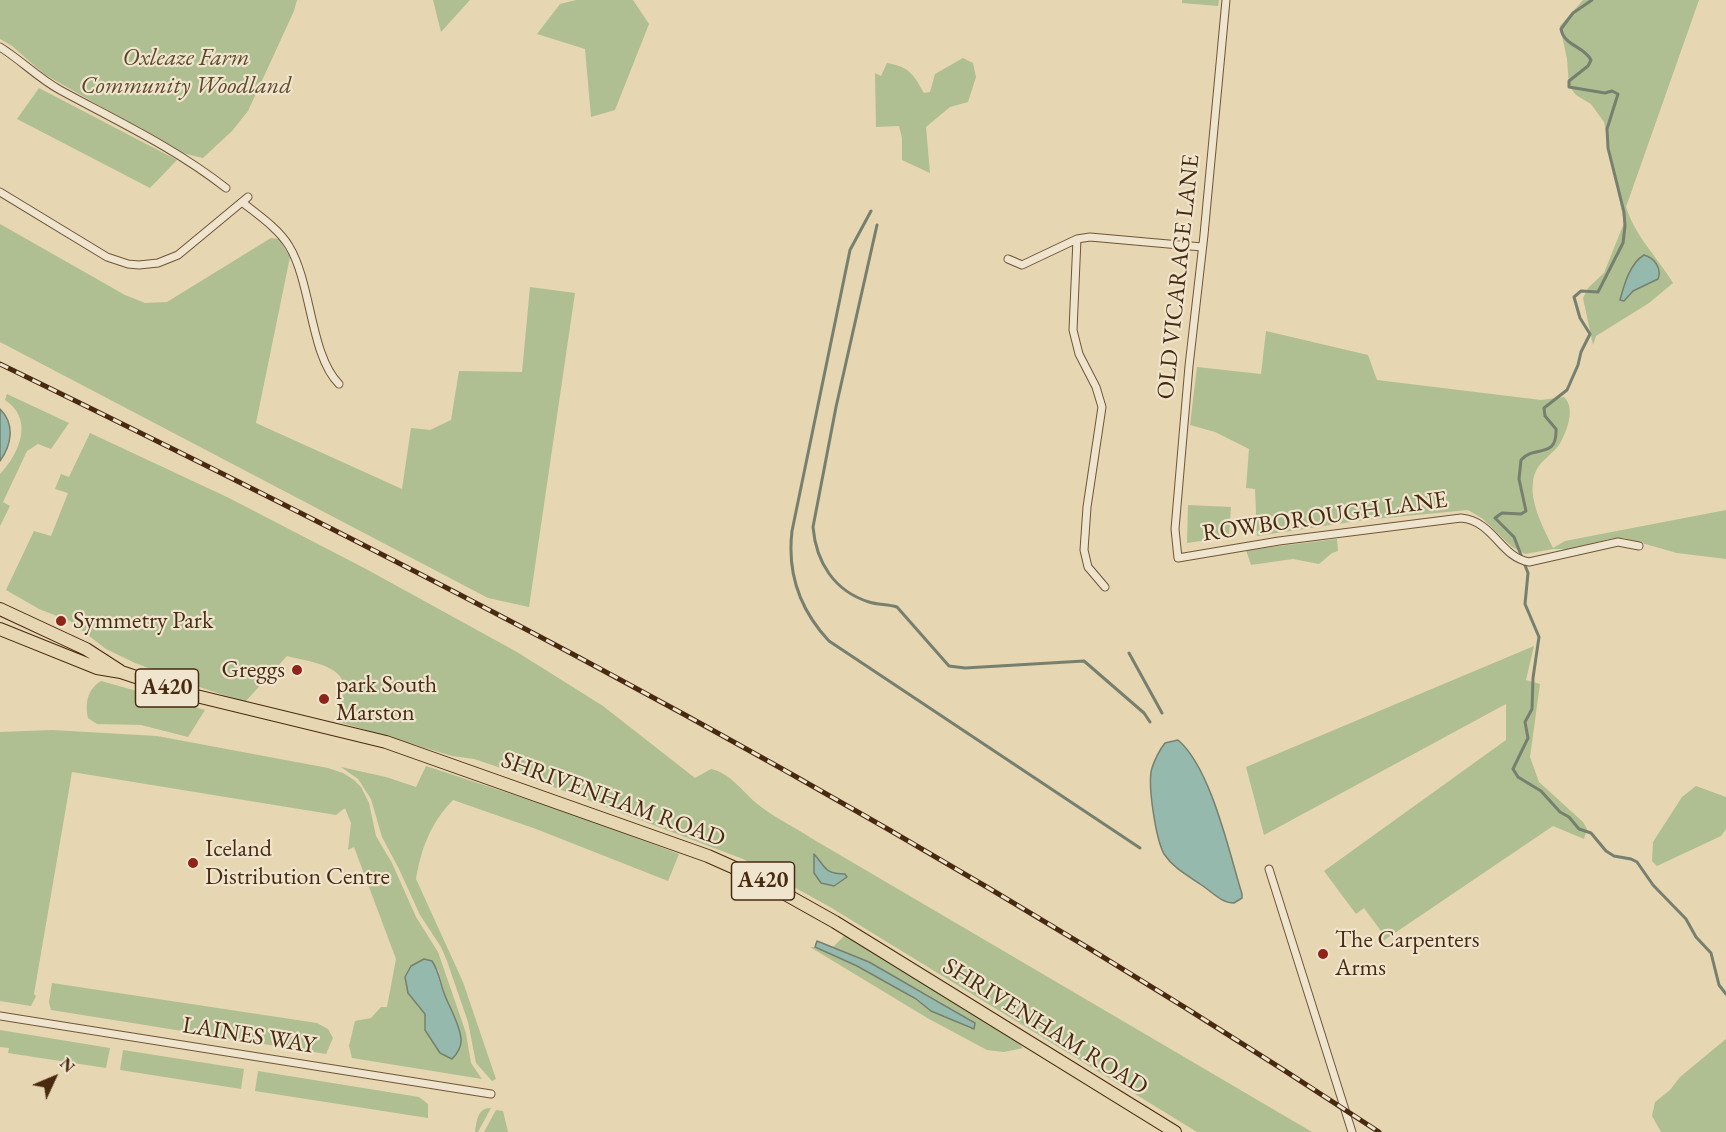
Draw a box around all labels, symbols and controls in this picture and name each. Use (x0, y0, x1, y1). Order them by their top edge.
park label: Oxleaze Farm Community Woodland (80, 44, 292, 100)
street label: OLD VICARAGE LANE (1152, 153, 1206, 401)
street label: ROWBOROUGH LANE (1201, 486, 1449, 548)
place label: Symmetry Park (73, 607, 213, 635)
marker: Symmetry Park (54, 614, 68, 628)
place label: Greggs (221, 656, 285, 684)
marker: Greggs (290, 663, 304, 677)
road number: A420 (136, 669, 198, 707)
place label: park South Marston (336, 671, 437, 727)
marker: park South Marston (317, 692, 331, 706)
street label: SHRIVENHAM ROAD (497, 746, 729, 854)
place label: Iceland Distribution Centre (205, 835, 390, 891)
marker: Iceland Distribution Centre (186, 856, 200, 870)
road number: A420 (732, 862, 795, 900)
place label: The Carpenters Arms (1335, 926, 1479, 982)
marker: The Carpenters Arms (1316, 947, 1330, 961)
street label: SHRIVENHAM ROAD (937, 952, 1153, 1102)
street label: LAINES WAY (180, 1011, 318, 1061)
north arrow (24, 1048, 84, 1108)
text: N (55, 1053, 79, 1077)

